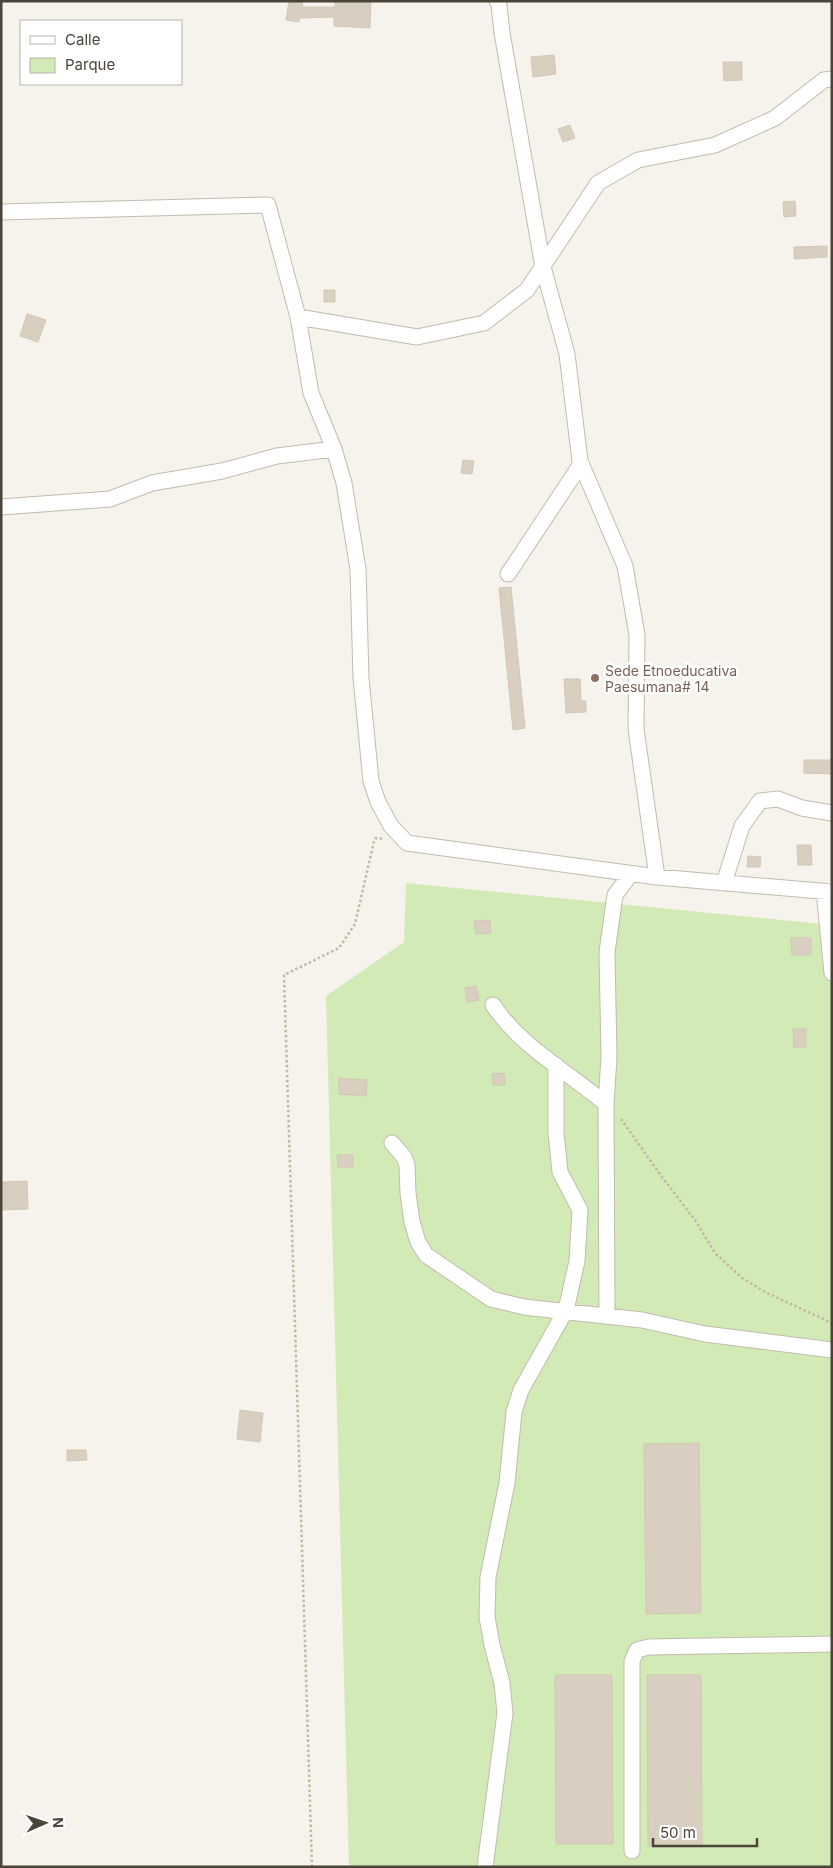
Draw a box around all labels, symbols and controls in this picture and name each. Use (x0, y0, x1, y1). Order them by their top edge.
legend (20, 20, 182, 85)
text: Calle (65, 30, 100, 49)
text: Parque (65, 55, 115, 74)
place label: Sede Etnoeducativa Paesumana# 14 (605, 662, 737, 695)
marker: Sede Etnoeducativa Paesumana# 14 (589, 672, 601, 684)
north arrow (20, 1798, 70, 1848)
scale bar (653, 1816, 757, 1848)
text: N (50, 1817, 67, 1828)
text: 50 m (660, 1823, 696, 1842)

